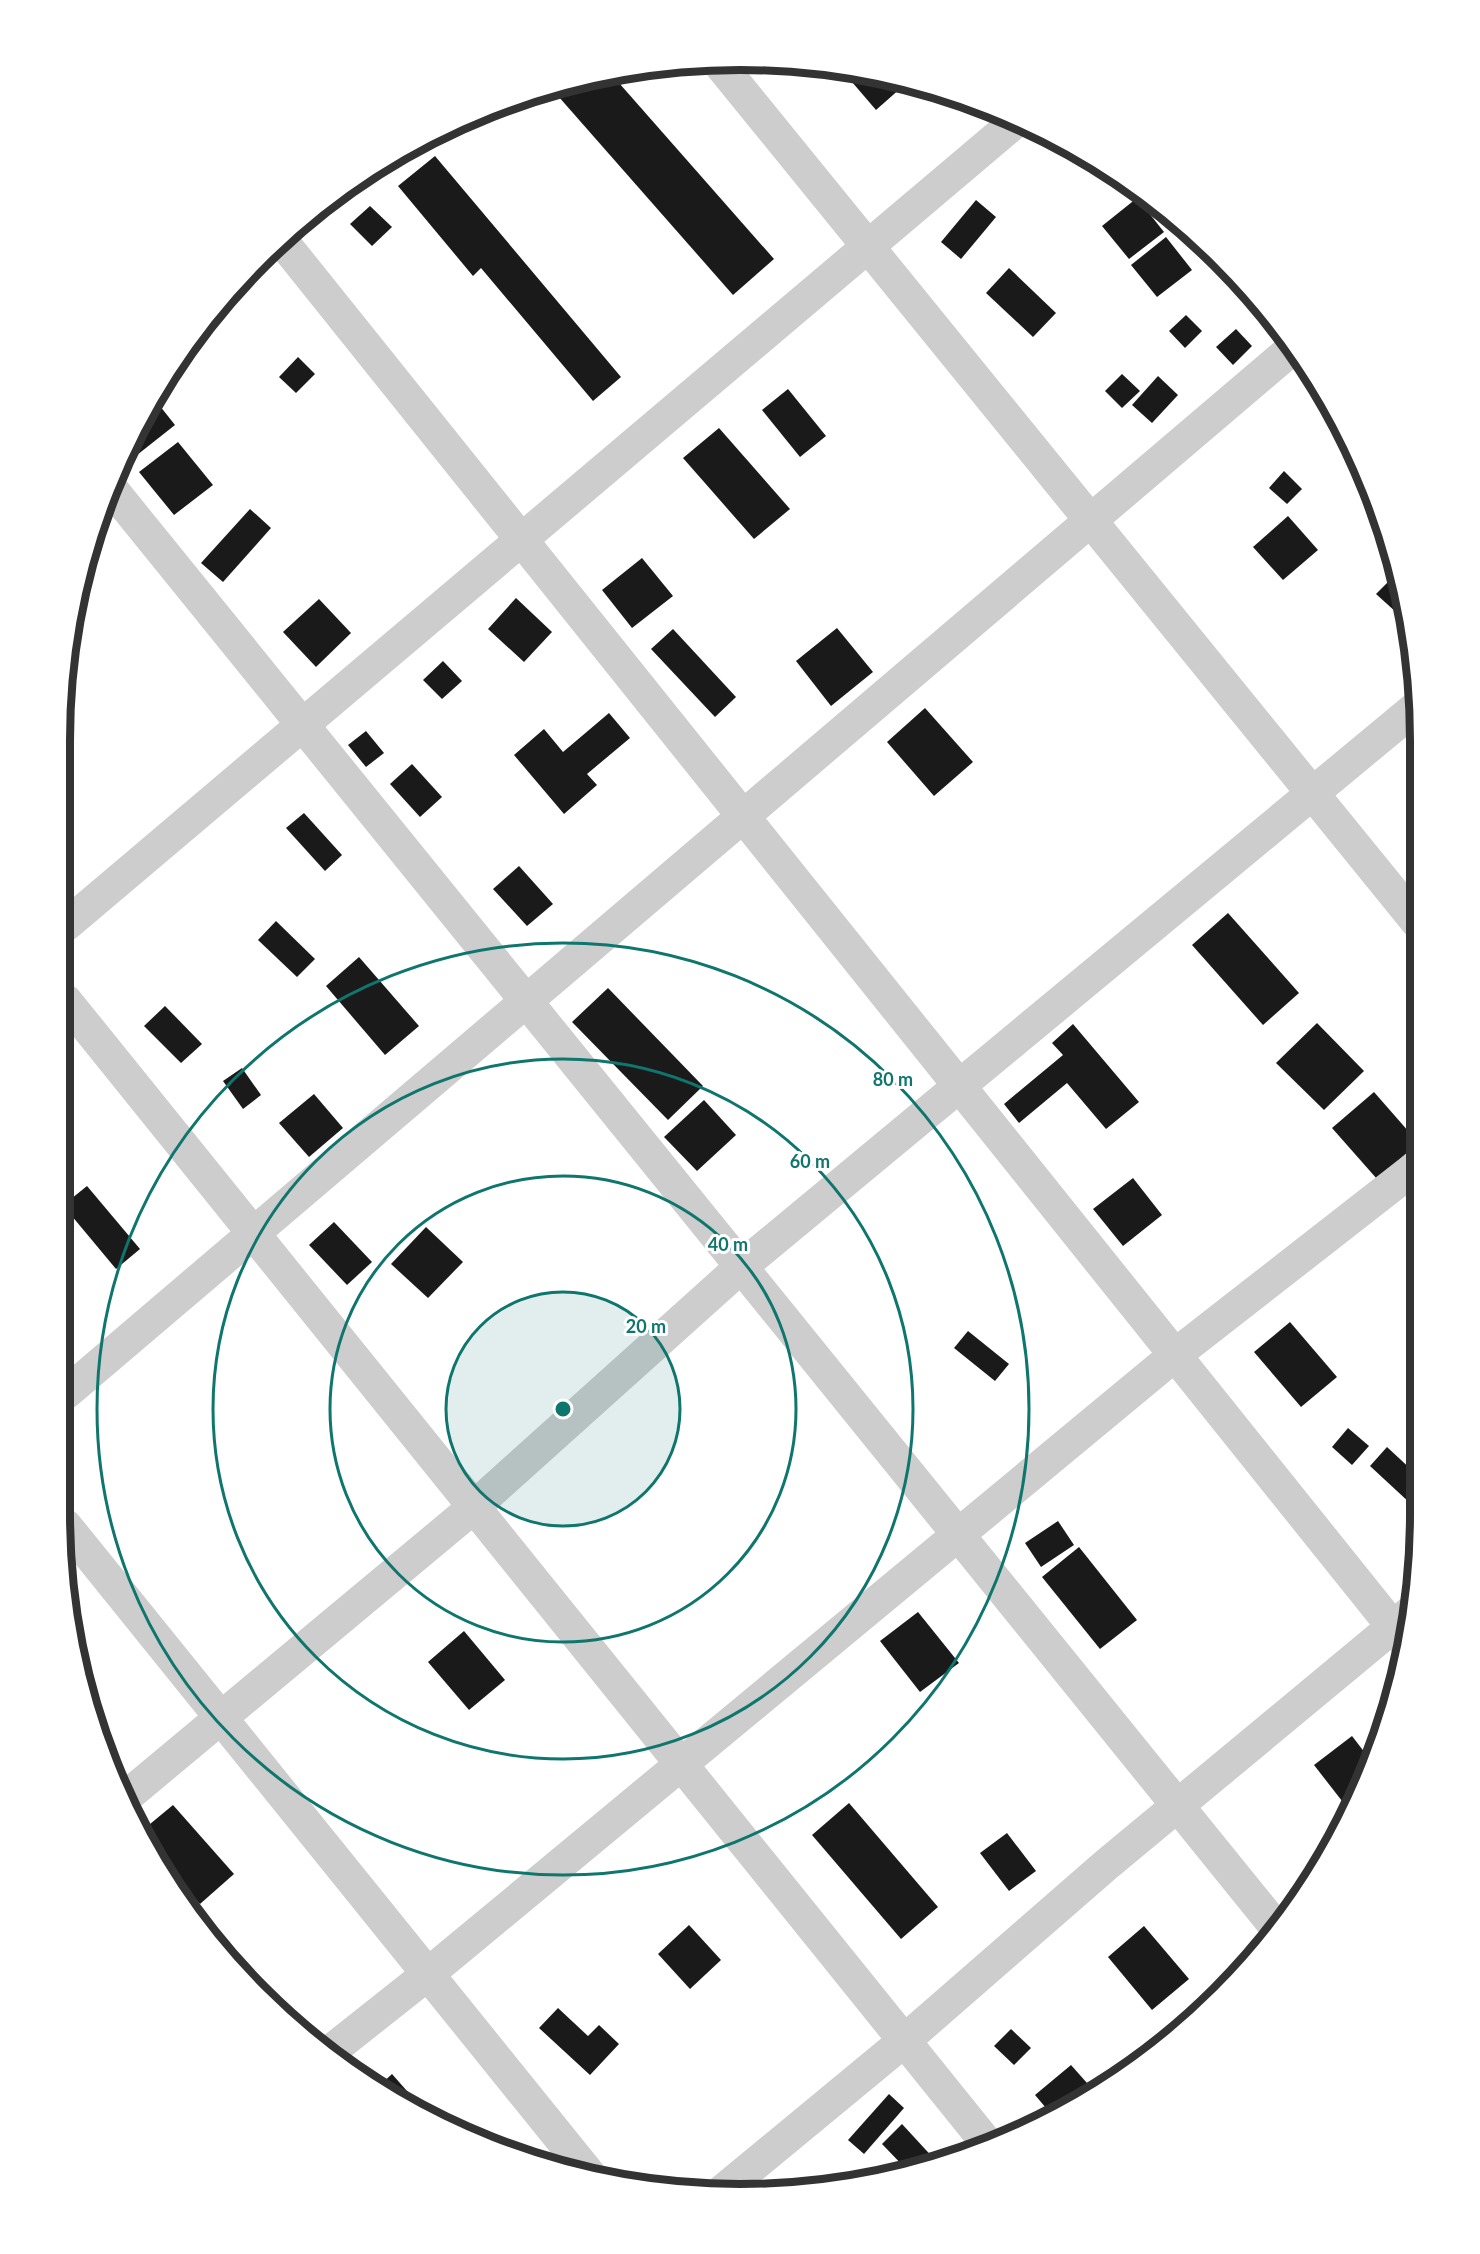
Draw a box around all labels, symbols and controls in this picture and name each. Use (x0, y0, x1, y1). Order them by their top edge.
text: 80 m (873, 1068, 913, 1090)
text: 60 m (790, 1150, 830, 1172)
text: 40 m (708, 1233, 748, 1255)
text: 20 m (626, 1315, 666, 1337)
centre of rings (553, 1399, 573, 1419)

